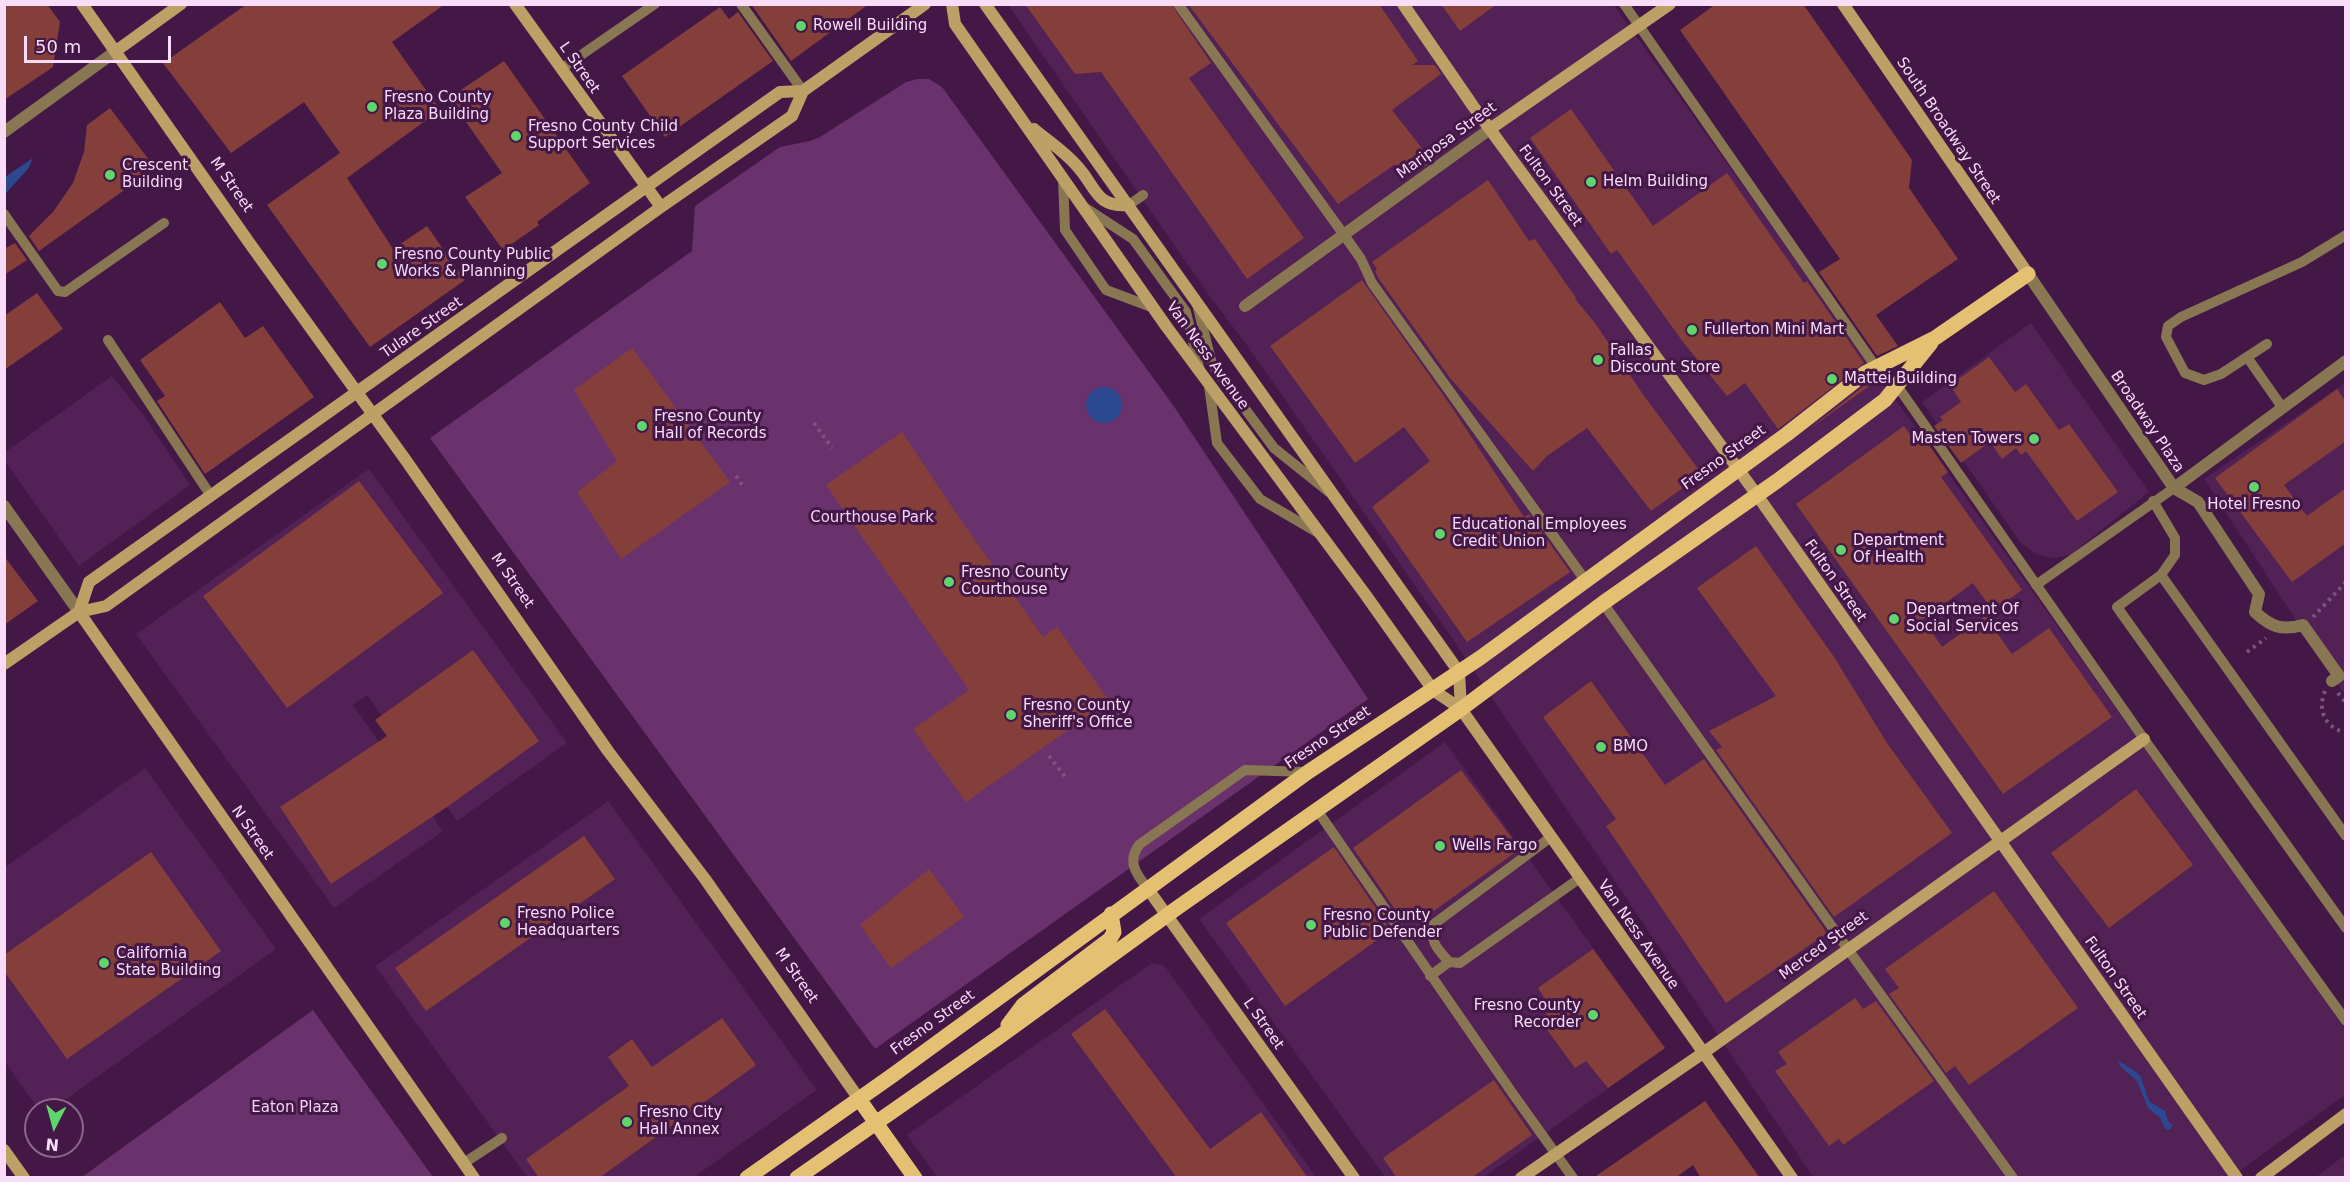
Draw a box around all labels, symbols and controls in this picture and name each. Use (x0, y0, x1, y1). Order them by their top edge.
place label: Rowell Building (813, 17, 927, 35)
marker: Rowell Building (794, 19, 808, 33)
scale bar (27, 24, 174, 62)
text: 50 m (35, 36, 81, 57)
street label: L Street (555, 39, 603, 97)
street label: South Broadway Street (1892, 54, 2004, 208)
place label: Fresno County Plaza Building (384, 89, 491, 124)
street label: Mariposa Street (1394, 99, 1500, 183)
marker: Fresno County Plaza Building (365, 100, 379, 114)
place label: Fresno County Child Support Services (528, 118, 678, 153)
marker: Fresno County Child Support Services (509, 129, 523, 143)
street label: Fulton Street (1514, 142, 1586, 230)
street label: M Street (205, 154, 257, 216)
place label: Crescent Building (122, 157, 188, 192)
marker: Crescent Building (103, 168, 117, 182)
place label: Helm Building (1603, 173, 1708, 191)
marker: Helm Building (1584, 175, 1598, 189)
place label: Fresno County Public Works & Planning (394, 246, 550, 281)
marker: Fresno County Public Works & Planning (375, 257, 389, 271)
street label: Tulare Street (378, 293, 466, 363)
street label: Van Ness Avenue (1162, 298, 1252, 414)
place label: Fullerton Mini Mart (1704, 321, 1844, 339)
marker: Fullerton Mini Mart (1685, 323, 1699, 337)
place label: Fallas Discount Store (1610, 342, 1720, 377)
marker: Fallas Discount Store (1591, 353, 1605, 367)
street label: Broadway Plaza (2106, 368, 2188, 476)
place label: Mattei Building (1844, 370, 1957, 388)
marker: Mattei Building (1825, 372, 1839, 386)
place label: Fresno County Hall of Records (654, 408, 766, 443)
marker: Fresno County Hall of Records (635, 419, 649, 433)
street label: Fresno Street (1678, 421, 1770, 495)
place label: Masten Towers (1911, 430, 2022, 448)
marker: Masten Towers (2027, 432, 2041, 446)
marker: Hotel Fresno (2247, 480, 2261, 494)
place label: Hotel Fresno (2207, 496, 2301, 514)
park label: Courthouse Park (810, 509, 934, 527)
place label: Educational Employees Credit Union (1452, 516, 1627, 551)
marker: Educational Employees Credit Union (1433, 527, 1447, 541)
place label: Department Of Health (1853, 532, 1944, 567)
street label: Fulton Street (1800, 536, 1870, 626)
marker: Department Of Health (1834, 543, 1848, 557)
street label: M Street (486, 550, 538, 612)
place label: Fresno County Courthouse (961, 564, 1068, 599)
marker: Fresno County Courthouse (942, 575, 956, 589)
place label: Department Of Social Services (1906, 601, 2019, 636)
marker: Department Of Social Services (1887, 612, 1901, 626)
place label: Fresno County Sheriff's Office (1023, 697, 1132, 732)
street label: Fresno Street (1282, 703, 1374, 773)
marker: Fresno County Sheriff's Office (1004, 708, 1018, 722)
place label: BMO (1613, 738, 1648, 756)
marker: BMO (1594, 740, 1608, 754)
street label: N Street (227, 803, 277, 863)
place label: Wells Fargo (1452, 837, 1537, 855)
marker: Wells Fargo (1433, 839, 1447, 853)
street label: Van Ness Avenue (1594, 877, 1682, 993)
place label: Fresno Police Headquarters (517, 905, 620, 940)
place label: Fresno County Public Defender (1323, 907, 1442, 942)
street label: Merced Street (1776, 908, 1872, 984)
marker: Fresno Police Headquarters (498, 916, 512, 930)
marker: Fresno County Public Defender (1304, 918, 1318, 932)
street label: Fulton Street (2080, 933, 2150, 1023)
place label: California State Building (116, 945, 221, 980)
street label: M Street (770, 945, 822, 1007)
marker: California State Building (97, 956, 111, 970)
street label: Fresno Street (887, 986, 979, 1060)
street label: L Street (1239, 995, 1287, 1053)
place label: Fresno County Recorder (1474, 997, 1581, 1032)
marker: Fresno County Recorder (1586, 1008, 1600, 1022)
north arrow (24, 1098, 84, 1158)
park label: Eaton Plaza (251, 1099, 339, 1117)
place label: Fresno City Hall Annex (639, 1104, 722, 1139)
marker: Fresno City Hall Annex (620, 1115, 634, 1129)
text: N (45, 1134, 60, 1155)

